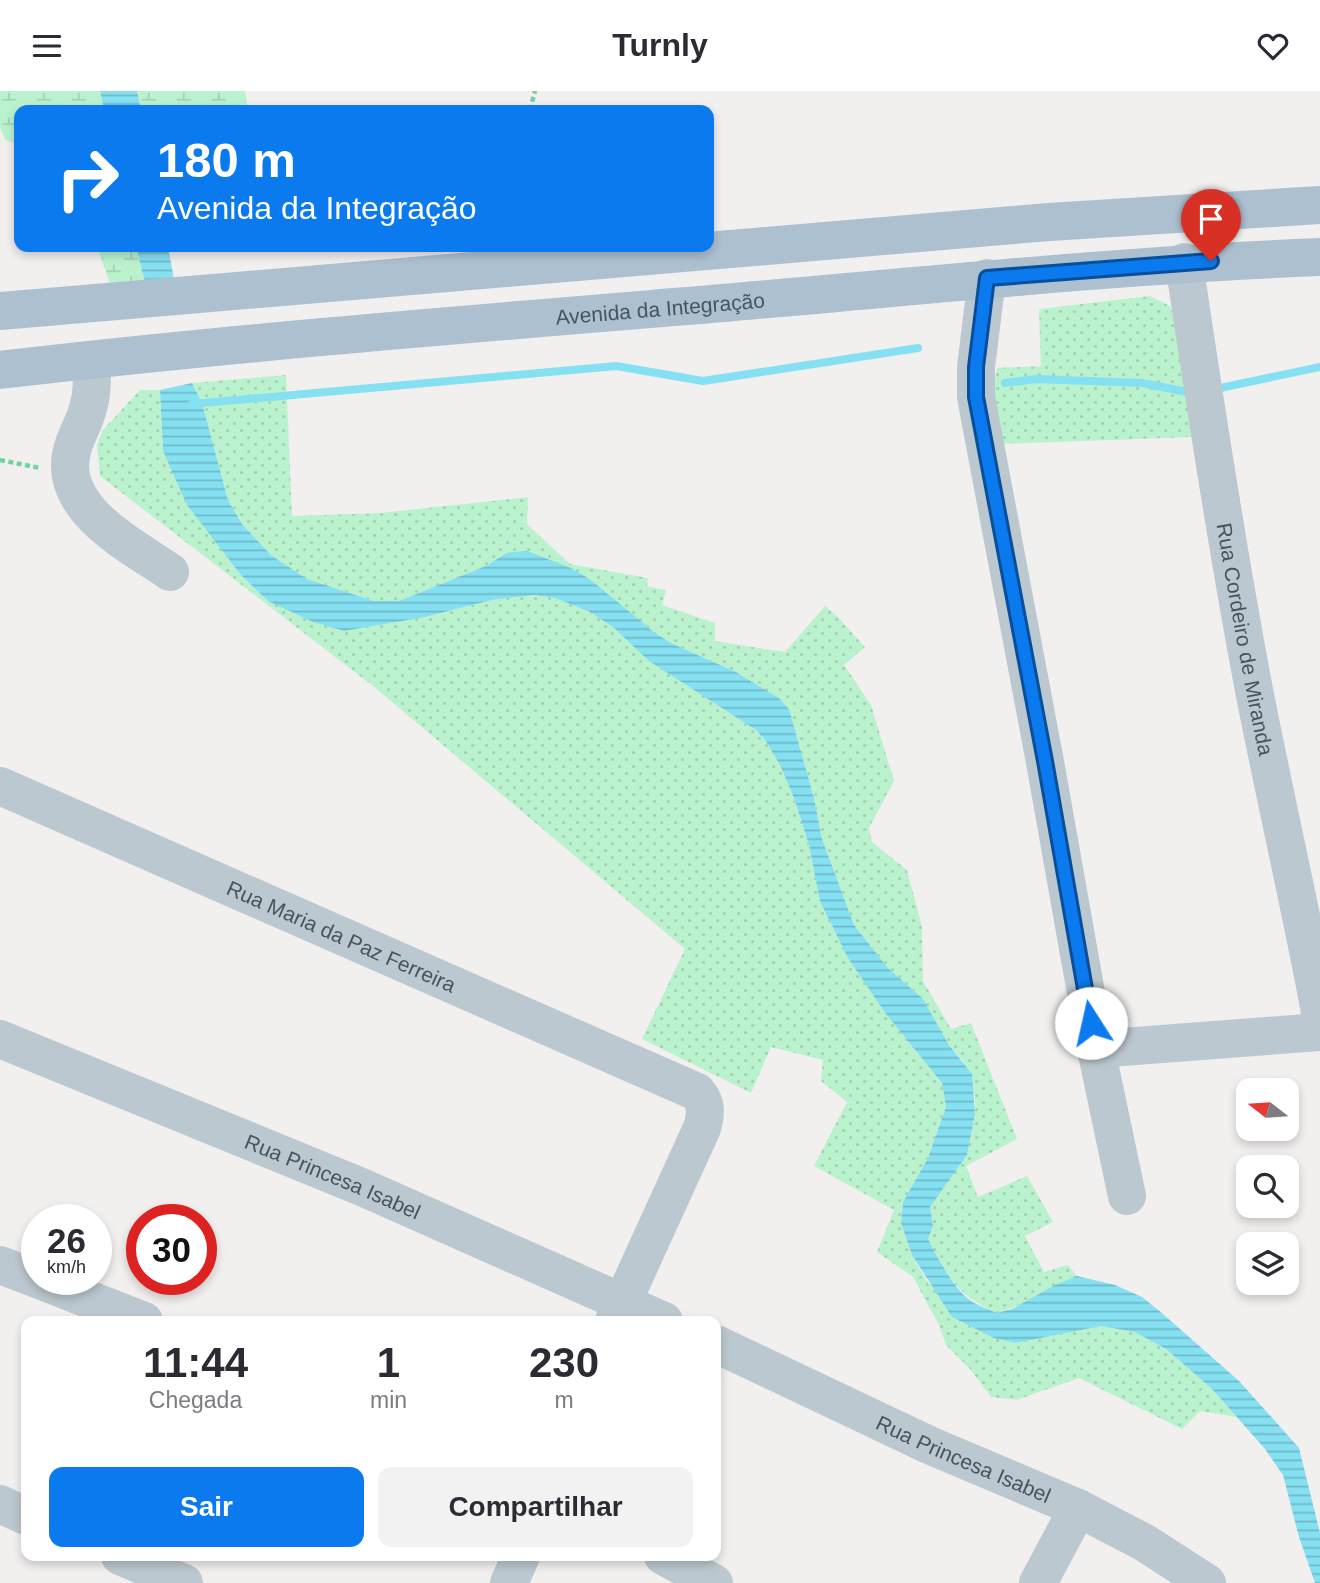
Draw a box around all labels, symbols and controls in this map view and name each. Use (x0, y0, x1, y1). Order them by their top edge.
icon: menu (28, 27, 66, 65)
text: Turnly (612, 27, 708, 63)
icon: heart (1254, 27, 1292, 65)
icon: right (42, 133, 133, 224)
text: 180 m (157, 133, 296, 187)
pin (1181, 189, 1241, 261)
text: Avenida da Integração (157, 190, 477, 226)
icon: arrive (1192, 200, 1230, 238)
street label: Avenida da Integração (555, 288, 766, 328)
street label: Rua Cordeiro de Miranda (1213, 521, 1278, 758)
street label: Rua Maria da Paz Ferreira (224, 876, 460, 996)
position arrow (1054, 986, 1128, 1060)
north arrow (1236, 1078, 1298, 1141)
map controls (1236, 1078, 1299, 1295)
street label: Rua Princesa Isabel (242, 1129, 424, 1223)
button: search (1236, 1155, 1299, 1218)
speed limit sign: 30 (126, 1204, 217, 1295)
text: 26 (47, 1221, 86, 1260)
button: layers (1236, 1232, 1299, 1295)
text: km/h (47, 1257, 86, 1277)
text: 11:44 (143, 1339, 248, 1386)
text: 1 (377, 1339, 400, 1386)
text: 230 (529, 1339, 599, 1386)
text: Chegada (149, 1387, 242, 1413)
text: min (370, 1387, 407, 1413)
text: m (554, 1387, 574, 1413)
street label: Rua Princesa Isabel (873, 1410, 1054, 1507)
button: Sair (49, 1467, 364, 1547)
button: Compartilhar (378, 1467, 693, 1547)

